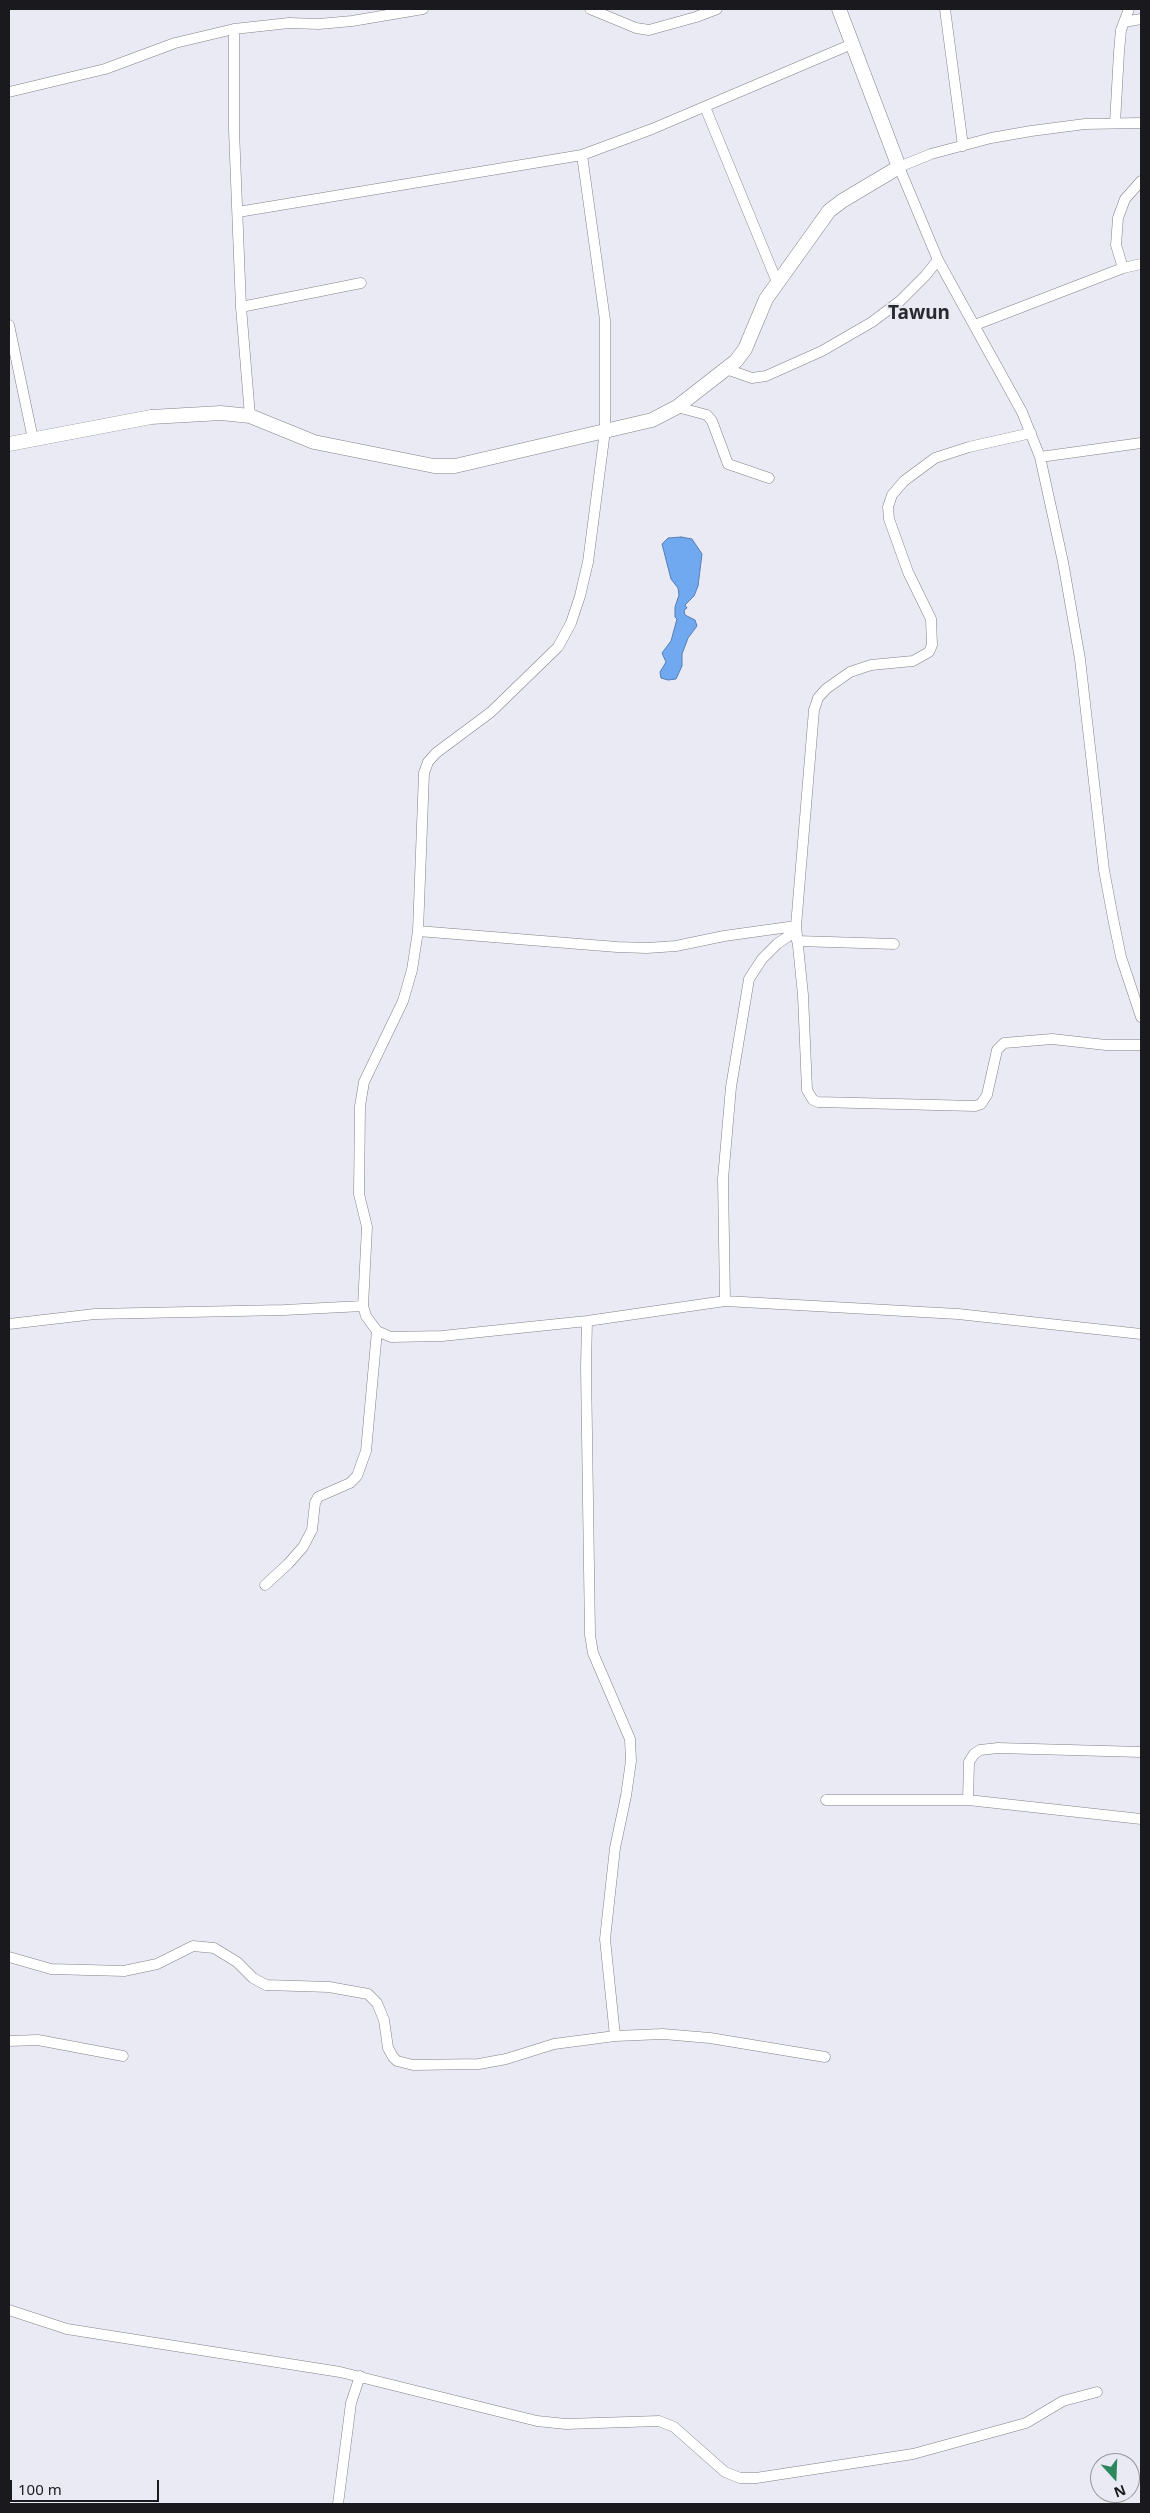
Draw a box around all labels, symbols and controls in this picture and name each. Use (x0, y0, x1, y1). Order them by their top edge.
district label: Tawun (888, 303, 950, 325)
north arrow (1090, 2453, 1140, 2503)
scale bar (12, 2470, 161, 2502)
text: 100 m (18, 2479, 62, 2499)
text: N (1111, 2481, 1129, 2502)

